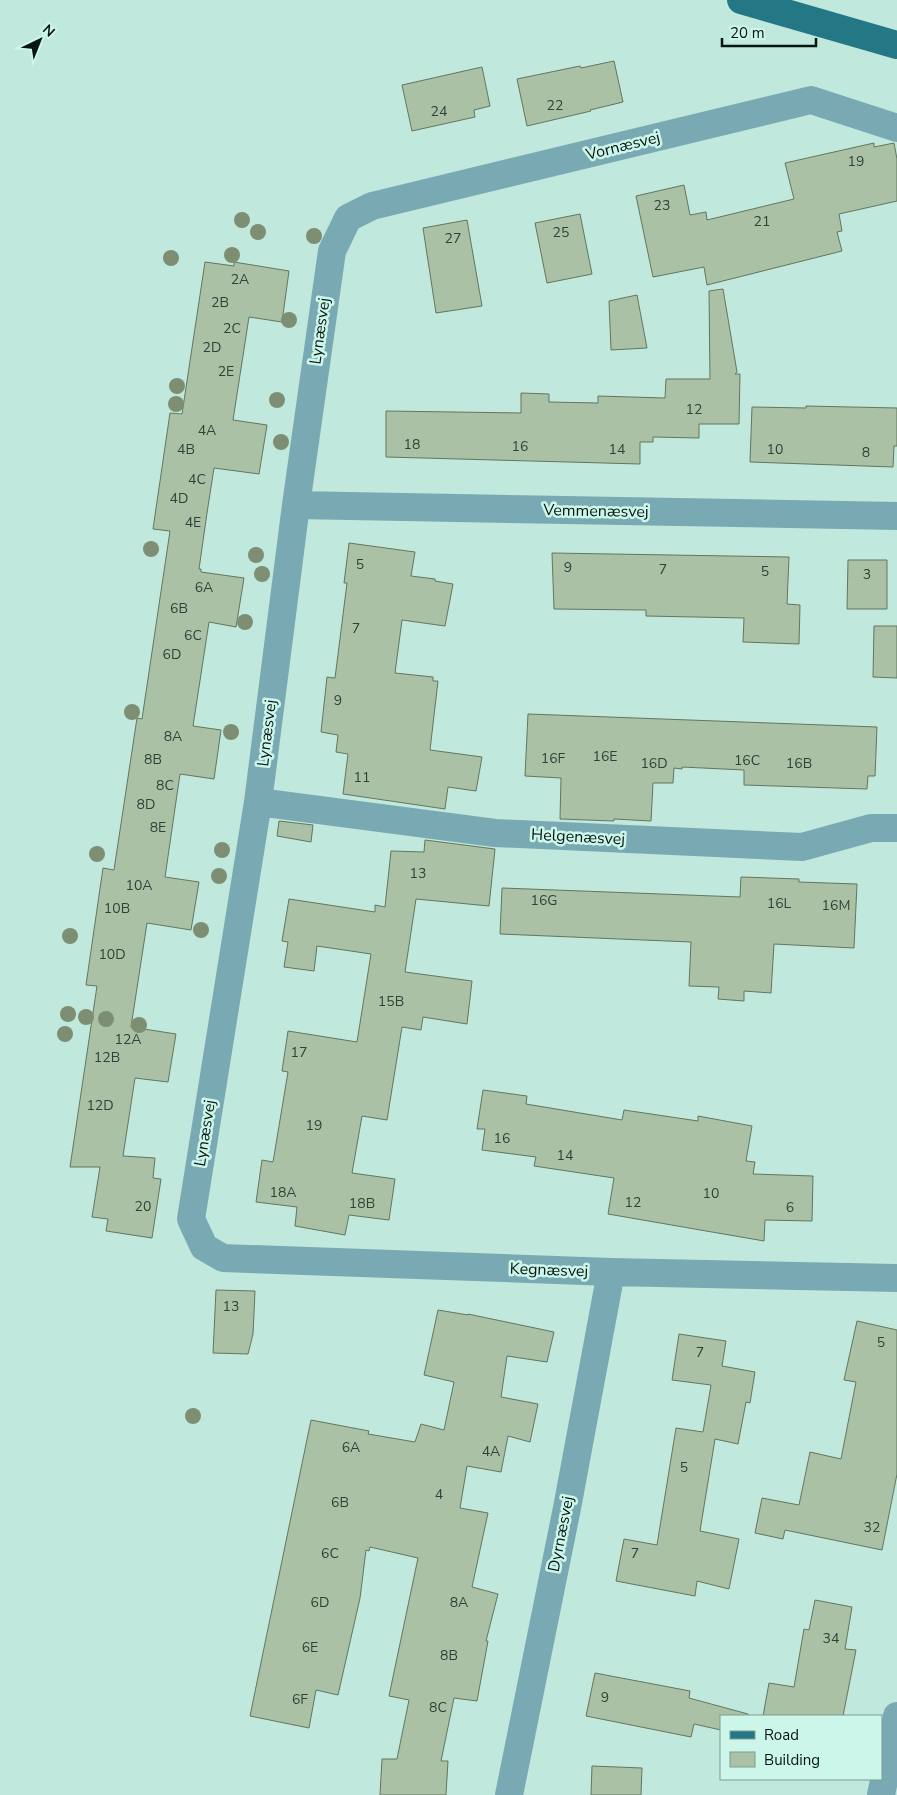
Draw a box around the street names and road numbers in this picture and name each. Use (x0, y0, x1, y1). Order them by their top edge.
street label: Vornæsvej (583, 126, 662, 166)
street label: Lynæsvej (304, 296, 336, 366)
street label: Vemmenæsvej (542, 499, 649, 523)
street label: Lynæsvej (252, 698, 282, 768)
street label: Helgenæsvej (530, 824, 626, 850)
street label: Lynæsvej (189, 1098, 221, 1168)
street label: Kegnæsvej (509, 1258, 589, 1282)
street label: Dyrnæsvej (543, 1494, 579, 1574)

